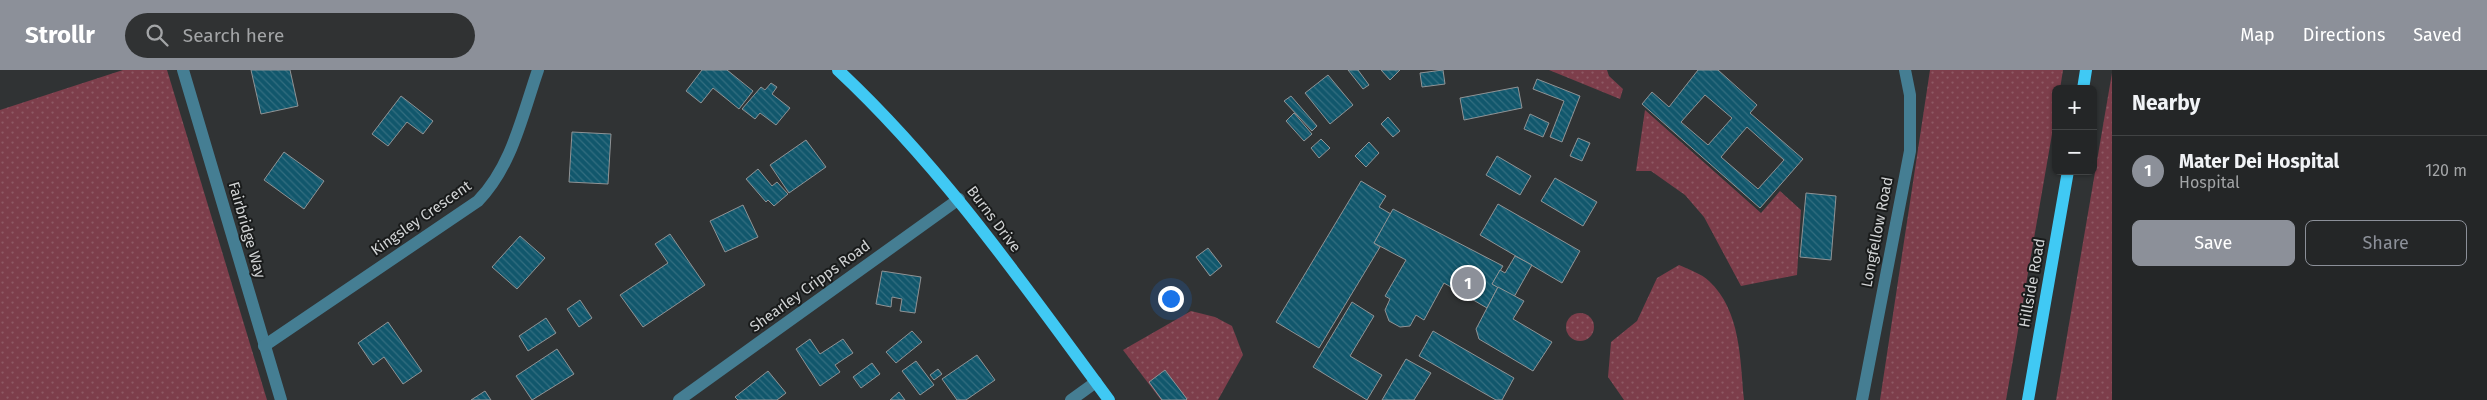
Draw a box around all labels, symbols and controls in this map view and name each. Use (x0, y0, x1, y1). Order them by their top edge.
search box (125, 13, 475, 58)
text: Strollr (25, 21, 95, 49)
icon: search (143, 21, 171, 49)
text: Search here (183, 24, 284, 47)
text: Map (2240, 24, 2275, 46)
text: Directions (2303, 24, 2385, 46)
text: Saved (2413, 24, 2462, 46)
map controls (2052, 85, 2097, 175)
button: + (2052, 85, 2097, 130)
text: Nearby (2132, 90, 2200, 116)
button: − (2052, 130, 2097, 175)
text: Mater Dei Hospital (2179, 150, 2339, 173)
text: 1 (2144, 161, 2152, 180)
text: 120 m (2425, 161, 2467, 180)
text: Hospital (2179, 173, 2240, 192)
street label: Longfellow Road (1857, 175, 1897, 289)
street label: Kingsley Crescent (367, 176, 475, 259)
street label: Fairbridge Way (225, 180, 270, 281)
street label: Burns Drive (963, 182, 1025, 256)
button: Save (2132, 220, 2295, 266)
button: Share (2305, 220, 2467, 266)
street label: Shearley Cripps Road (746, 236, 874, 336)
street label: Hillside Road (2015, 237, 2049, 329)
pin: 1 (1452, 264, 1484, 302)
your location (1158, 286, 1184, 312)

